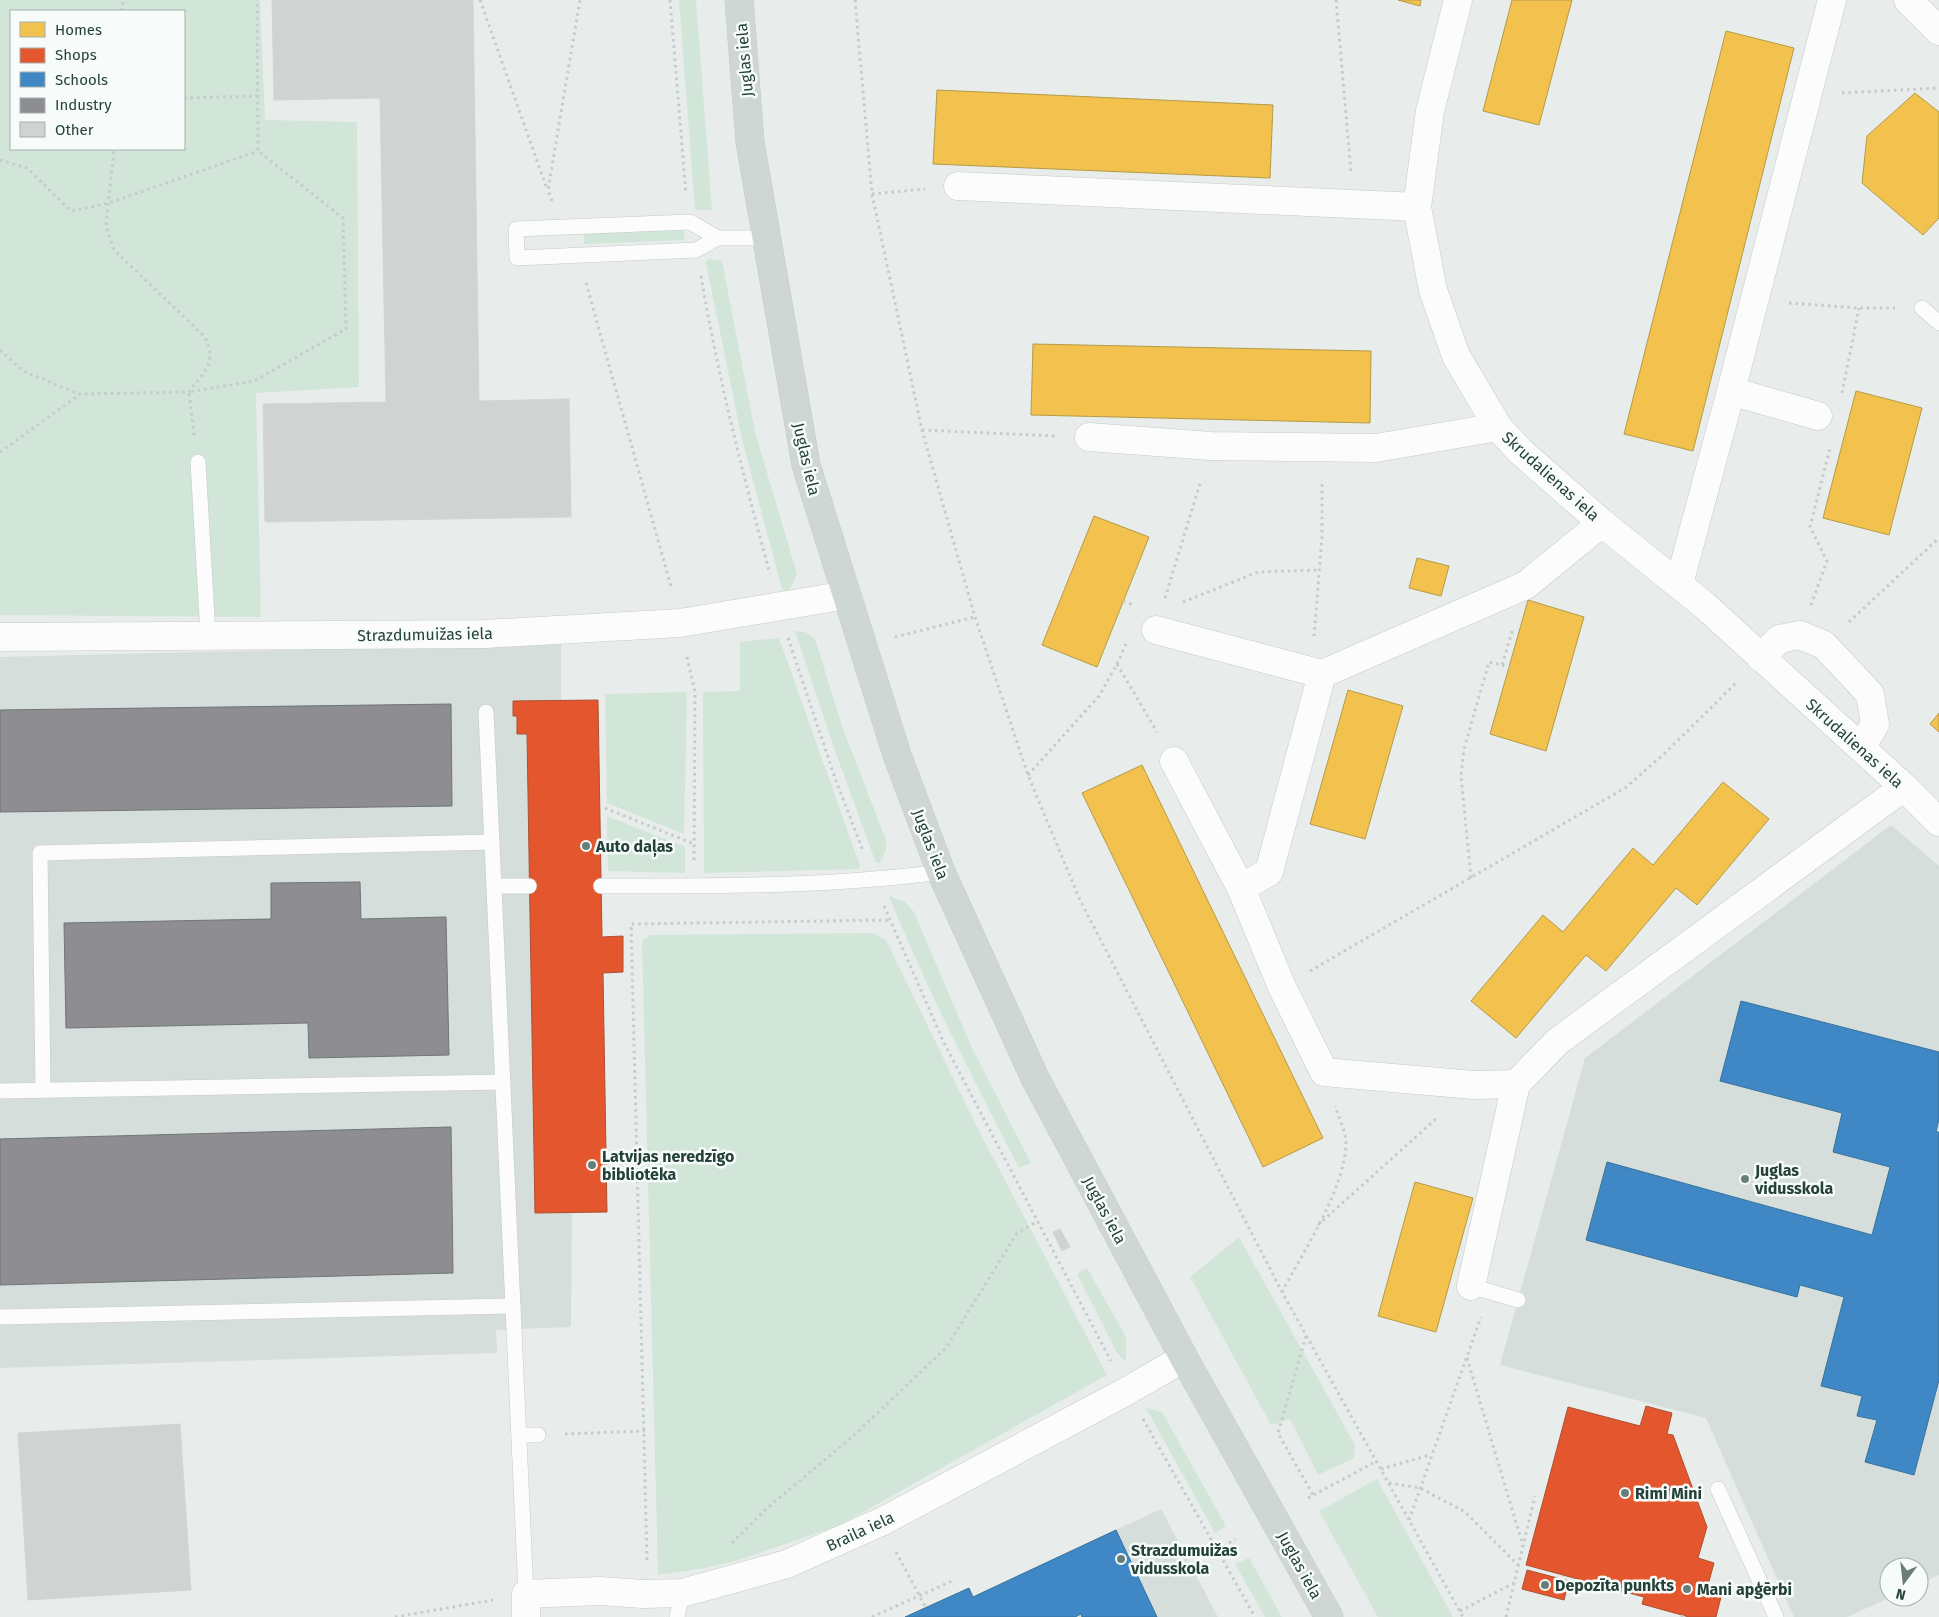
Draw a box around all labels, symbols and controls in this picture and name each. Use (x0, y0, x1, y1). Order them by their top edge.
legend (10, 10, 185, 150)
text: Homes (55, 21, 102, 39)
street label: Juglas iela (732, 22, 757, 98)
text: Shops (55, 46, 97, 64)
text: Schools (55, 71, 108, 89)
text: Industry (55, 96, 112, 114)
text: Other (55, 121, 94, 139)
street label: Juglas iela (789, 421, 824, 497)
street label: Skrudalienas iela (1498, 428, 1603, 525)
street label: Strazdumuižas iela (357, 624, 493, 645)
street label: Skrudalienas iela (1802, 695, 1907, 792)
street label: Juglas iela (908, 806, 953, 882)
place label: Auto daļas (595, 837, 673, 857)
marker: Auto daļas (580, 840, 592, 852)
place label: Latvijas neredzīgo bibliotēka (602, 1147, 734, 1184)
marker: Latvijas neredzīgo bibliotēka (586, 1159, 598, 1171)
place label: Juglas vidusskola (1754, 1161, 1833, 1198)
street label: Juglas iela (1079, 1173, 1130, 1247)
marker: Juglas vidusskola (1739, 1173, 1751, 1185)
place label: Rimi Mini (1635, 1484, 1702, 1503)
marker: Rimi Mini (1619, 1487, 1631, 1499)
street label: Braila iela (823, 1507, 897, 1555)
street label: Juglas iela (1273, 1528, 1326, 1602)
place label: Strazdumuižas vidusskola (1130, 1541, 1238, 1578)
marker: Strazdumuižas vidusskola (1115, 1553, 1127, 1565)
north arrow (1879, 1557, 1929, 1607)
place label: Depozīta punkts (1555, 1576, 1674, 1595)
marker: Depozīta punkts (1539, 1579, 1551, 1591)
place label: Mani apģērbi (1697, 1580, 1792, 1599)
marker: Mani apģērbi (1681, 1583, 1693, 1595)
text: N (1894, 1585, 1907, 1603)

